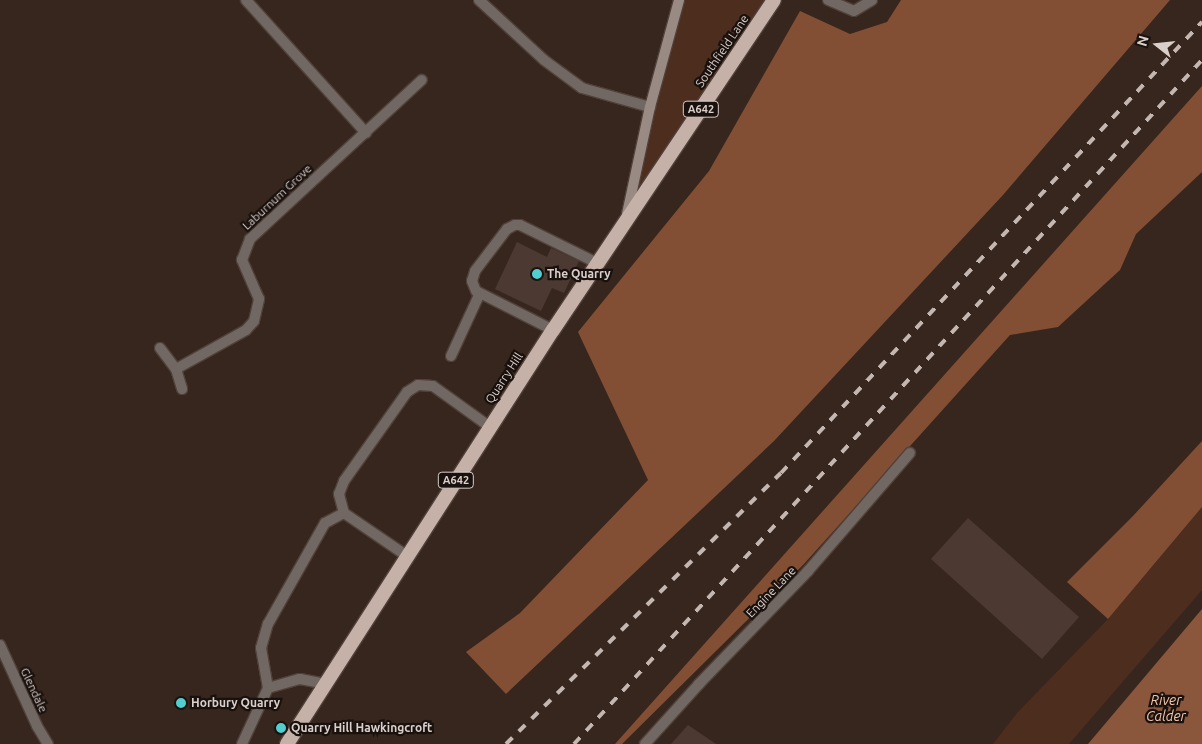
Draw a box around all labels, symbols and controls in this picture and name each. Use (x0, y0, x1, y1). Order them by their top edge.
street label: Southfield Lane (692, 12, 752, 90)
north arrow (1132, 20, 1182, 70)
text: N (1133, 34, 1152, 48)
road number: A642 (682, 100, 720, 118)
street label: Laburnum Grove (239, 161, 315, 233)
place label: The Quarry (547, 267, 611, 281)
marker: The Quarry (531, 268, 543, 280)
street label: Quarry Hill (482, 350, 526, 406)
road number: A642 (437, 472, 475, 488)
street label: Engine Lane (743, 563, 799, 621)
street label: Glendale (17, 665, 51, 715)
water label: River Calder (1146, 692, 1186, 724)
place label: Horbury Quarry (191, 696, 280, 710)
marker: Horbury Quarry (175, 697, 187, 709)
place label: Quarry Hill Hawkingcroft (291, 721, 432, 735)
marker: Quarry Hill Hawkingcroft (275, 722, 287, 734)

